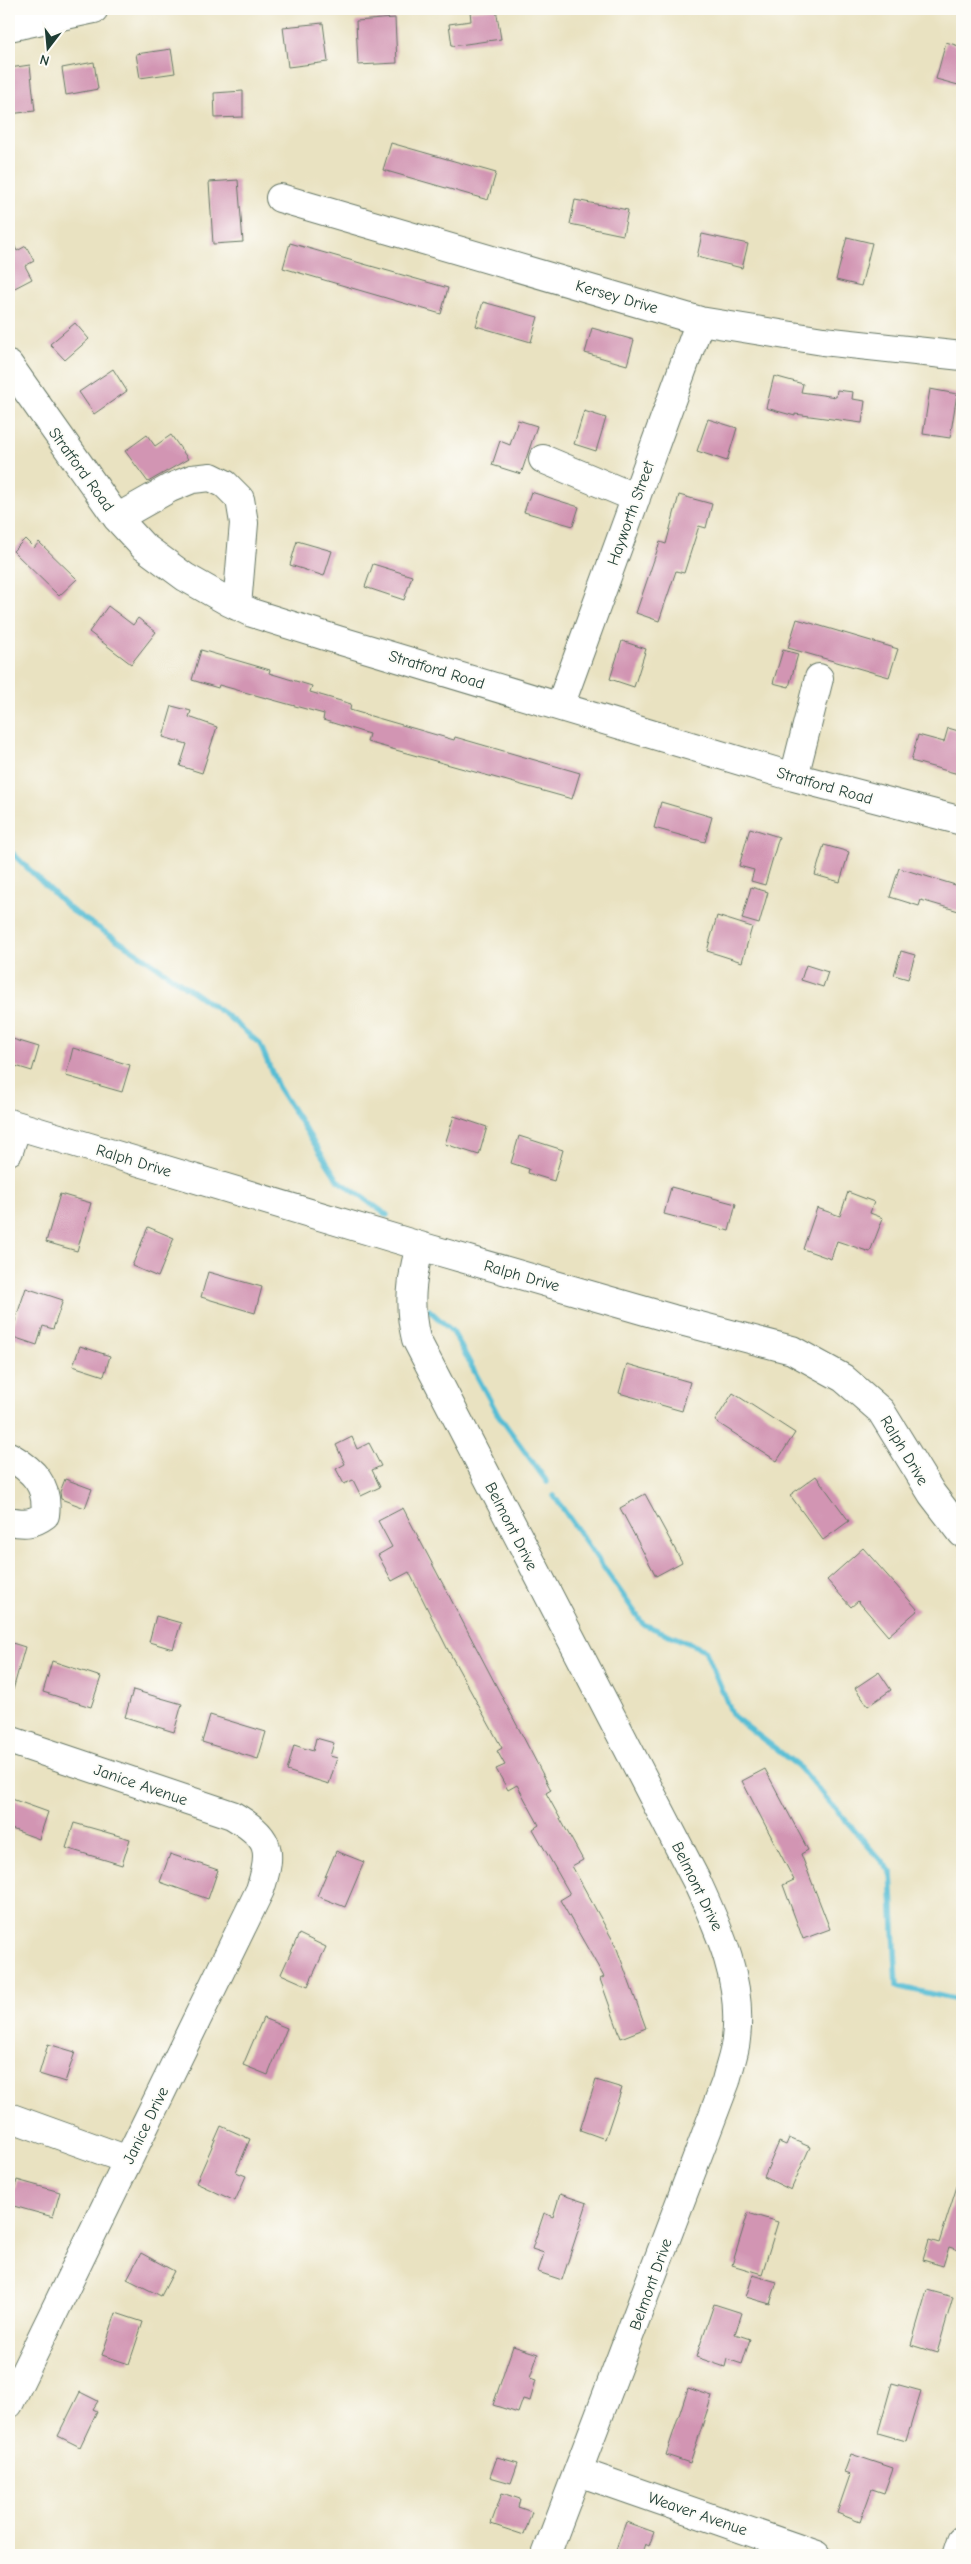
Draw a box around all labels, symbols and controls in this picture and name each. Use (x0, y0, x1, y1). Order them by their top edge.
north arrow (22, 22, 72, 72)
text: N (38, 51, 51, 69)
street label: Kersey Drive (573, 277, 660, 317)
street label: Stratford Road (45, 424, 118, 515)
street label: Hayworth Street (604, 458, 658, 568)
street label: Stratford Road (387, 647, 487, 693)
street label: Stratford Road (775, 764, 875, 808)
street label: Ralph Drive (94, 1141, 174, 1181)
street label: Ralph Drive (482, 1257, 562, 1295)
street label: Ralph Drive (876, 1412, 932, 1489)
street label: Belmont Drive (481, 1479, 541, 1573)
street label: Janice Avenue (91, 1761, 190, 1809)
street label: Belmont Drive (668, 1839, 726, 1934)
street label: Janice Drive (119, 2084, 172, 2167)
street label: Belmont Drive (626, 2236, 676, 2333)
street label: Weaver Avenue (646, 2489, 750, 2539)

